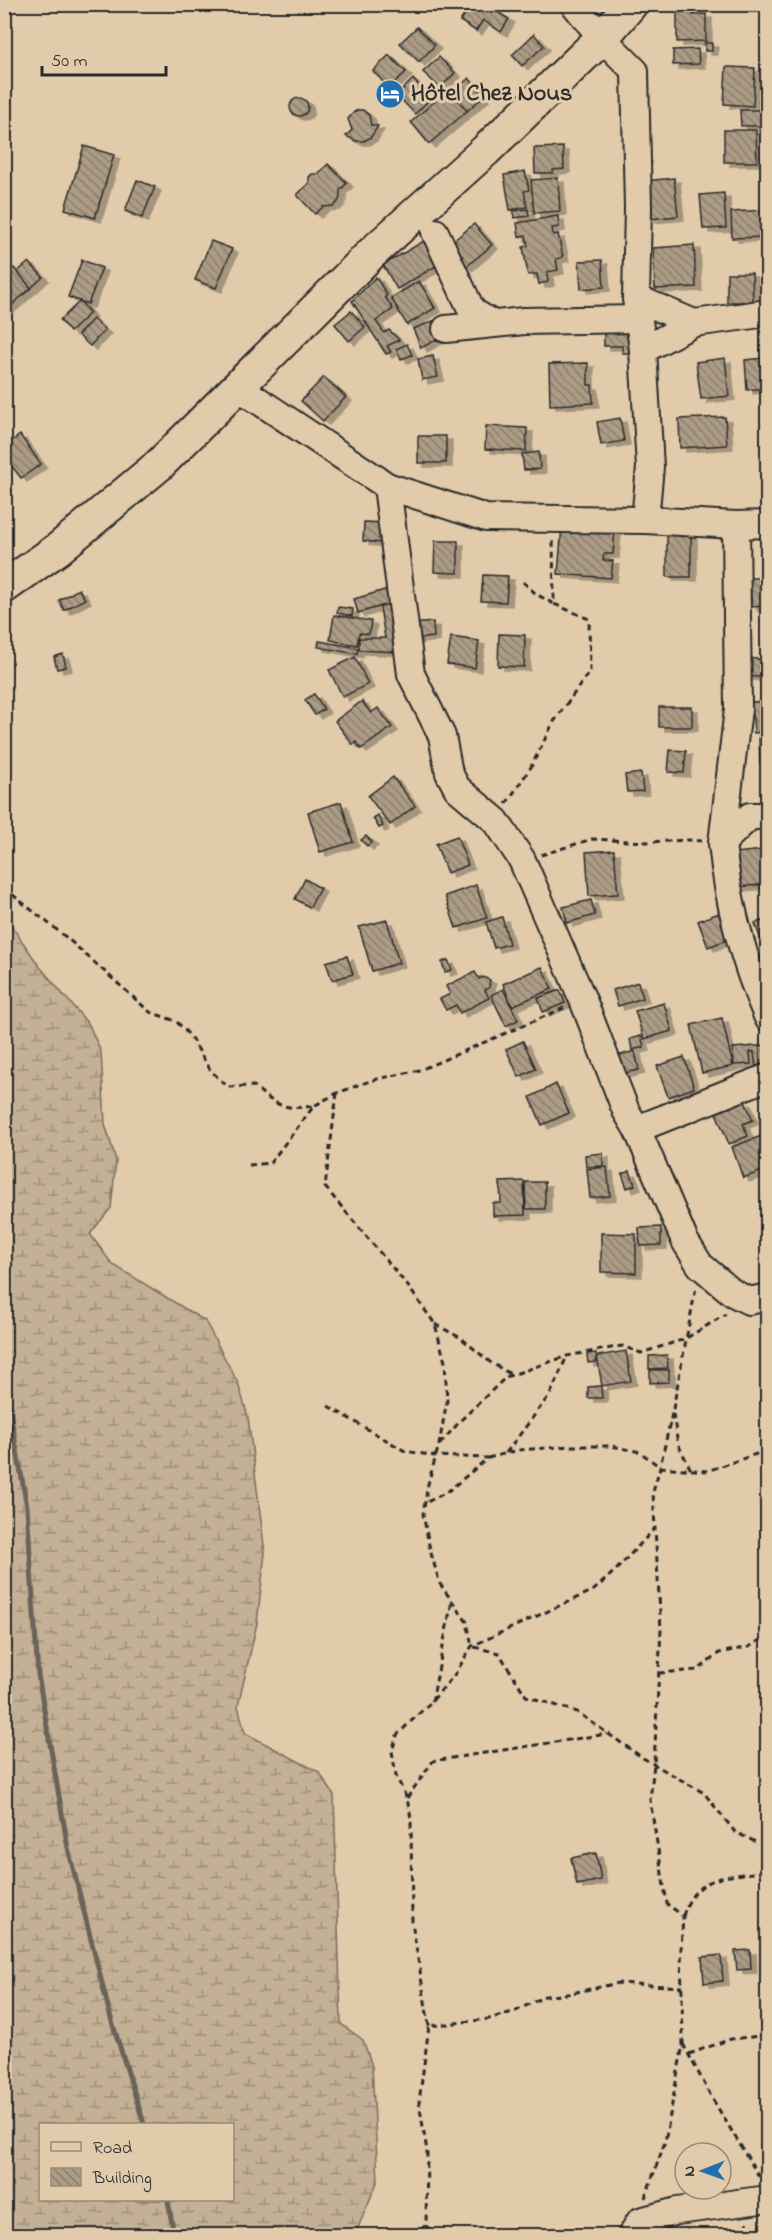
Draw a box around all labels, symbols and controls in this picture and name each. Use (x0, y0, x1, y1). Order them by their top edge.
scale bar (42, 39, 166, 77)
text: 50 m (51, 49, 88, 75)
place label: Hôtel Chez Nous (411, 77, 572, 112)
hotel icon: Hôtel Chez Nous (374, 78, 406, 110)
legend (39, 2123, 234, 2201)
text: Road (93, 2136, 132, 2162)
north arrow (673, 2141, 733, 2201)
text: N (678, 2165, 702, 2177)
text: Building (92, 2166, 152, 2193)

